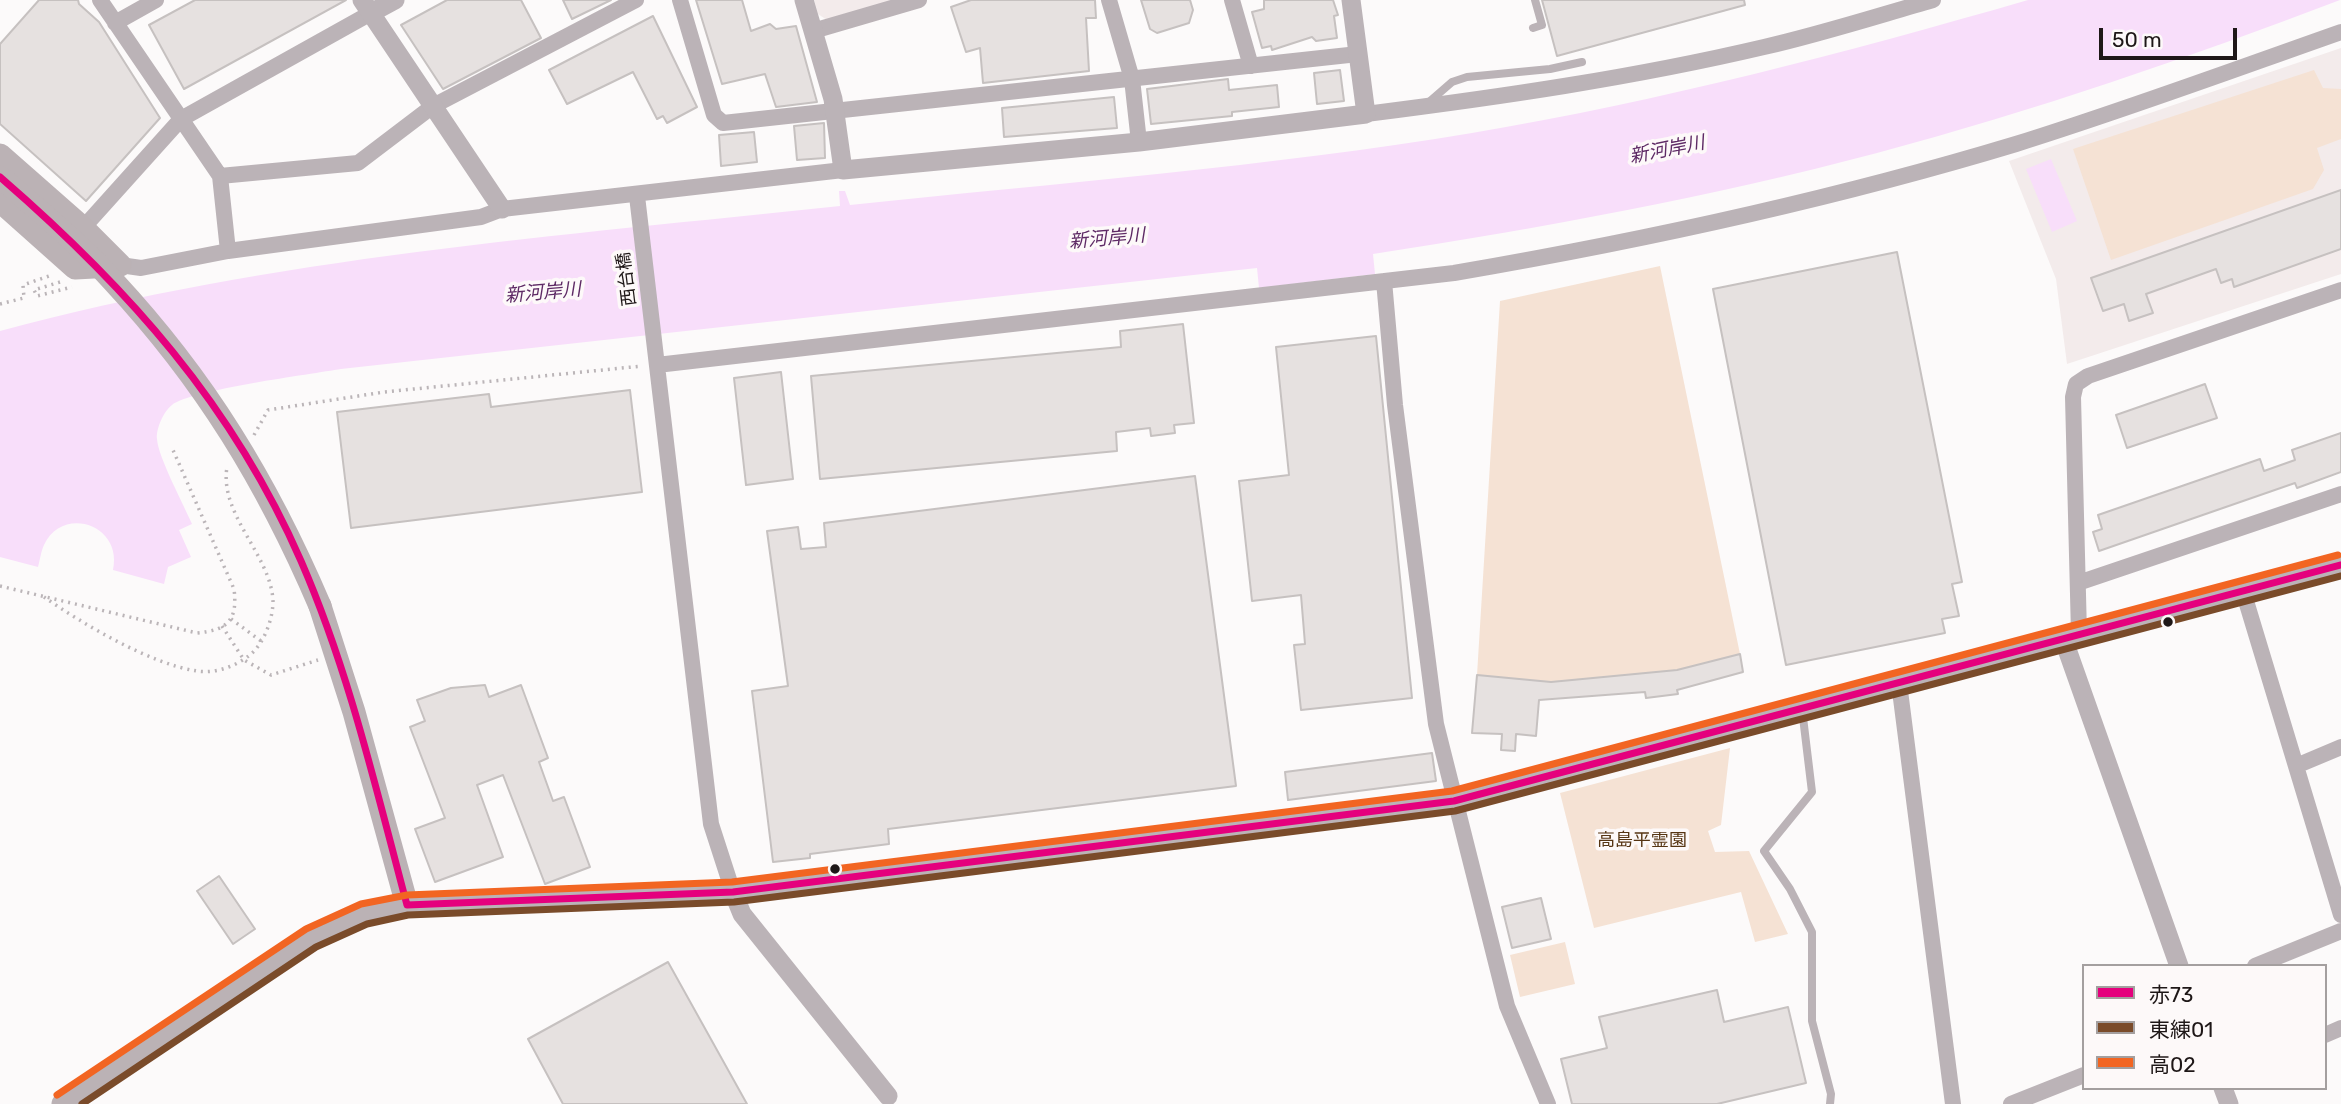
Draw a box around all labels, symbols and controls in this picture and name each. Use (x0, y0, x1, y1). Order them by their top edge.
scale bar (2103, 14, 2241, 58)
text: 50 m (2112, 27, 2162, 52)
water label: 新河岸川 (1628, 132, 1706, 168)
water label: 新河岸川 (1068, 224, 1146, 254)
street label: 西台橋 (613, 251, 641, 307)
water label: 新河岸川 (504, 278, 582, 308)
unlabelled marker (2161, 615, 2175, 629)
park label: 高島平霊園 (1597, 830, 1687, 852)
unlabelled marker (828, 862, 842, 876)
legend (2082, 964, 2327, 1090)
text: 赤73 (2149, 982, 2193, 1007)
text: 東練01 (2149, 1017, 2213, 1042)
text: 高02 (2149, 1052, 2196, 1077)

